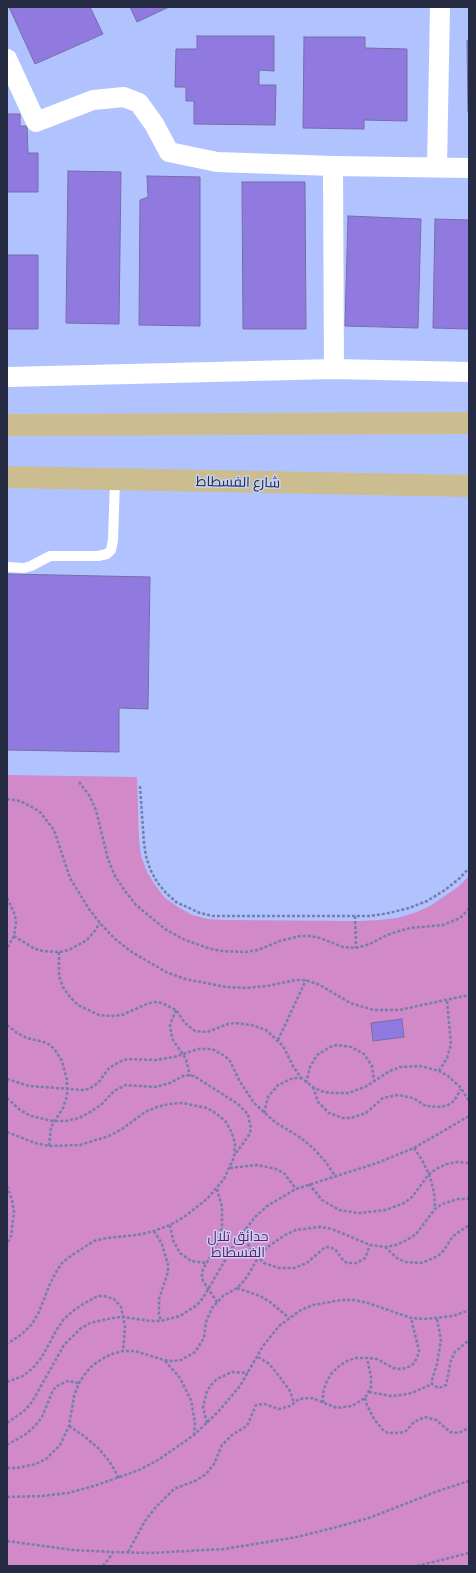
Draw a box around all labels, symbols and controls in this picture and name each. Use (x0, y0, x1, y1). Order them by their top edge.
street label: شارع الفسطاط (196, 473, 280, 491)
park label: حدائق تلال الفسطاط (208, 1228, 268, 1260)

